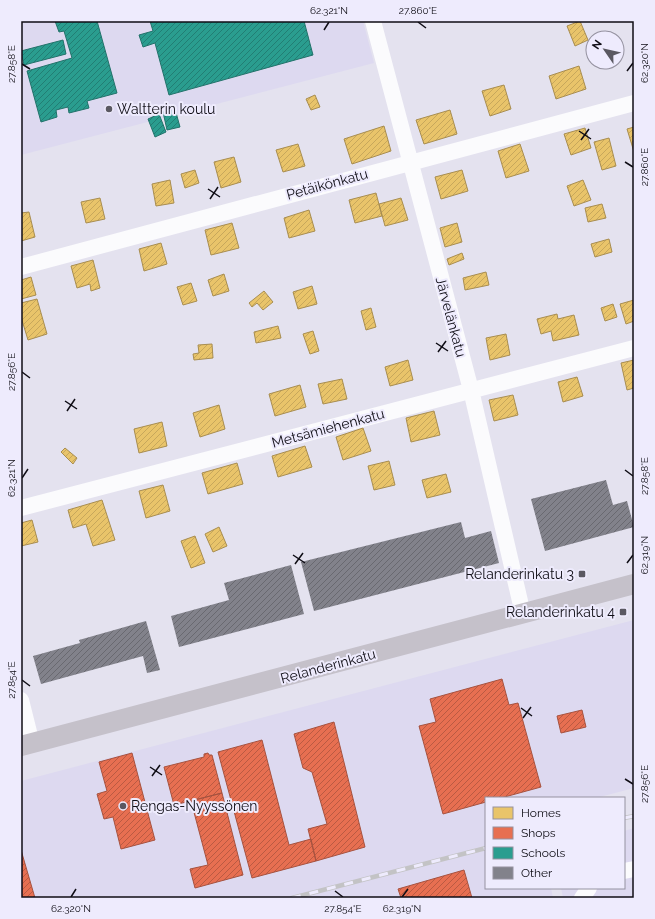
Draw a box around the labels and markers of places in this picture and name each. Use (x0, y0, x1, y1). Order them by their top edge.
place label: Waltterin koulu (117, 101, 215, 117)
marker: Waltterin koulu (104, 104, 114, 114)
place label: Relanderinkatu 3 (465, 566, 574, 582)
marker: Relanderinkatu 3 (577, 569, 587, 579)
place label: Relanderinkatu 4 (506, 604, 615, 620)
marker: Relanderinkatu 4 (618, 607, 628, 617)
place label: Rengas-Nyyssönen (131, 798, 257, 814)
marker: Rengas-Nyyssönen (118, 801, 128, 811)

